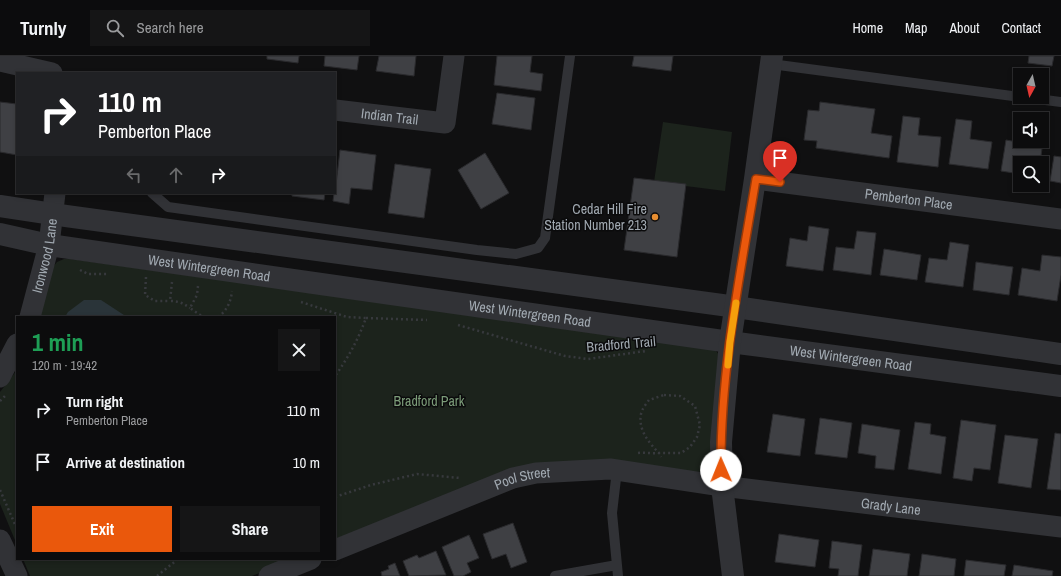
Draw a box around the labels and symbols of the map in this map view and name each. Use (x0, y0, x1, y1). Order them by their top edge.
north arrow (1013, 68, 1049, 104)
street label: Indian Trail (360, 104, 419, 129)
pin (763, 141, 797, 182)
street label: Pemberton Place (864, 184, 954, 214)
place label: Cedar Hill Fire Station Number 213 (544, 200, 647, 234)
marker: Cedar Hill Fire Station Number 213 (650, 212, 660, 222)
street label: Ironwood Lane (28, 218, 61, 295)
street label: West Wintergreen Road (147, 250, 271, 286)
street label: West Wintergreen Road (468, 296, 592, 331)
street label: Bradford Trail (586, 332, 656, 356)
street label: West Wintergreen Road (789, 341, 913, 375)
park label: Bradford Park (394, 392, 465, 410)
position arrow (700, 449, 742, 491)
street label: Pool Street (492, 463, 550, 494)
street label: Grady Lane (860, 494, 922, 519)

